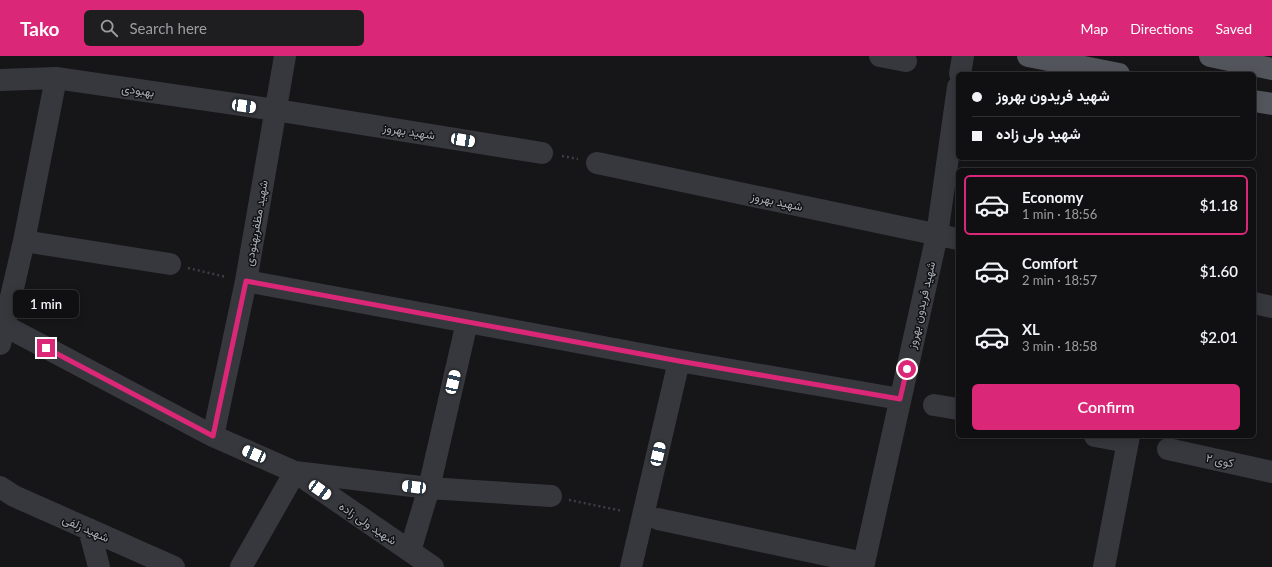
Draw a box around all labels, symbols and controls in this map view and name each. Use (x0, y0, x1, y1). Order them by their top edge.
search box (84, 10, 364, 46)
text: Tako (20, 17, 60, 40)
icon: search (98, 17, 120, 39)
text: Search here (130, 19, 207, 37)
text: Map (1081, 20, 1108, 37)
text: Directions (1130, 20, 1193, 37)
text: Saved (1215, 20, 1252, 37)
street label: بهبودی (120, 80, 155, 101)
text: شهید فریدون بهروز (996, 86, 1110, 104)
car (231, 98, 257, 114)
street label: شهید بهروز (381, 119, 436, 144)
text: شهید ولی زاده (996, 124, 1081, 142)
car (450, 132, 476, 148)
street label: شهید مظفربهنودی (241, 179, 272, 267)
icon: car (974, 187, 1010, 223)
street label: شهید بهروز (748, 188, 804, 215)
text: Economy (1022, 188, 1083, 206)
text: $1.18 (1200, 196, 1238, 214)
text: 1 min · 18:56 (1022, 206, 1097, 222)
icon: car (974, 253, 1010, 289)
text: Comfort (1022, 254, 1078, 272)
street label: شهید فریدون بهروز (903, 260, 939, 351)
text: $1.60 (1200, 262, 1238, 280)
text: 2 min · 18:57 (1022, 272, 1097, 288)
callout: 1 min (13, 290, 79, 318)
text: 1 min (30, 296, 62, 312)
icon: car (974, 319, 1010, 355)
text: XL (1022, 320, 1040, 338)
text: $2.01 (1200, 328, 1238, 346)
text: 3 min · 18:58 (1022, 338, 1097, 354)
route end (37, 339, 55, 357)
route start (898, 360, 916, 378)
car (444, 369, 462, 395)
button: Confirm (972, 384, 1240, 430)
car (649, 441, 667, 467)
car (241, 444, 267, 464)
street label: کوی ۲ (1204, 450, 1235, 471)
car (307, 478, 333, 502)
car (401, 480, 427, 494)
street label: شهید ولی زاده (336, 498, 400, 549)
street label: شهید زلفی (60, 511, 112, 546)

